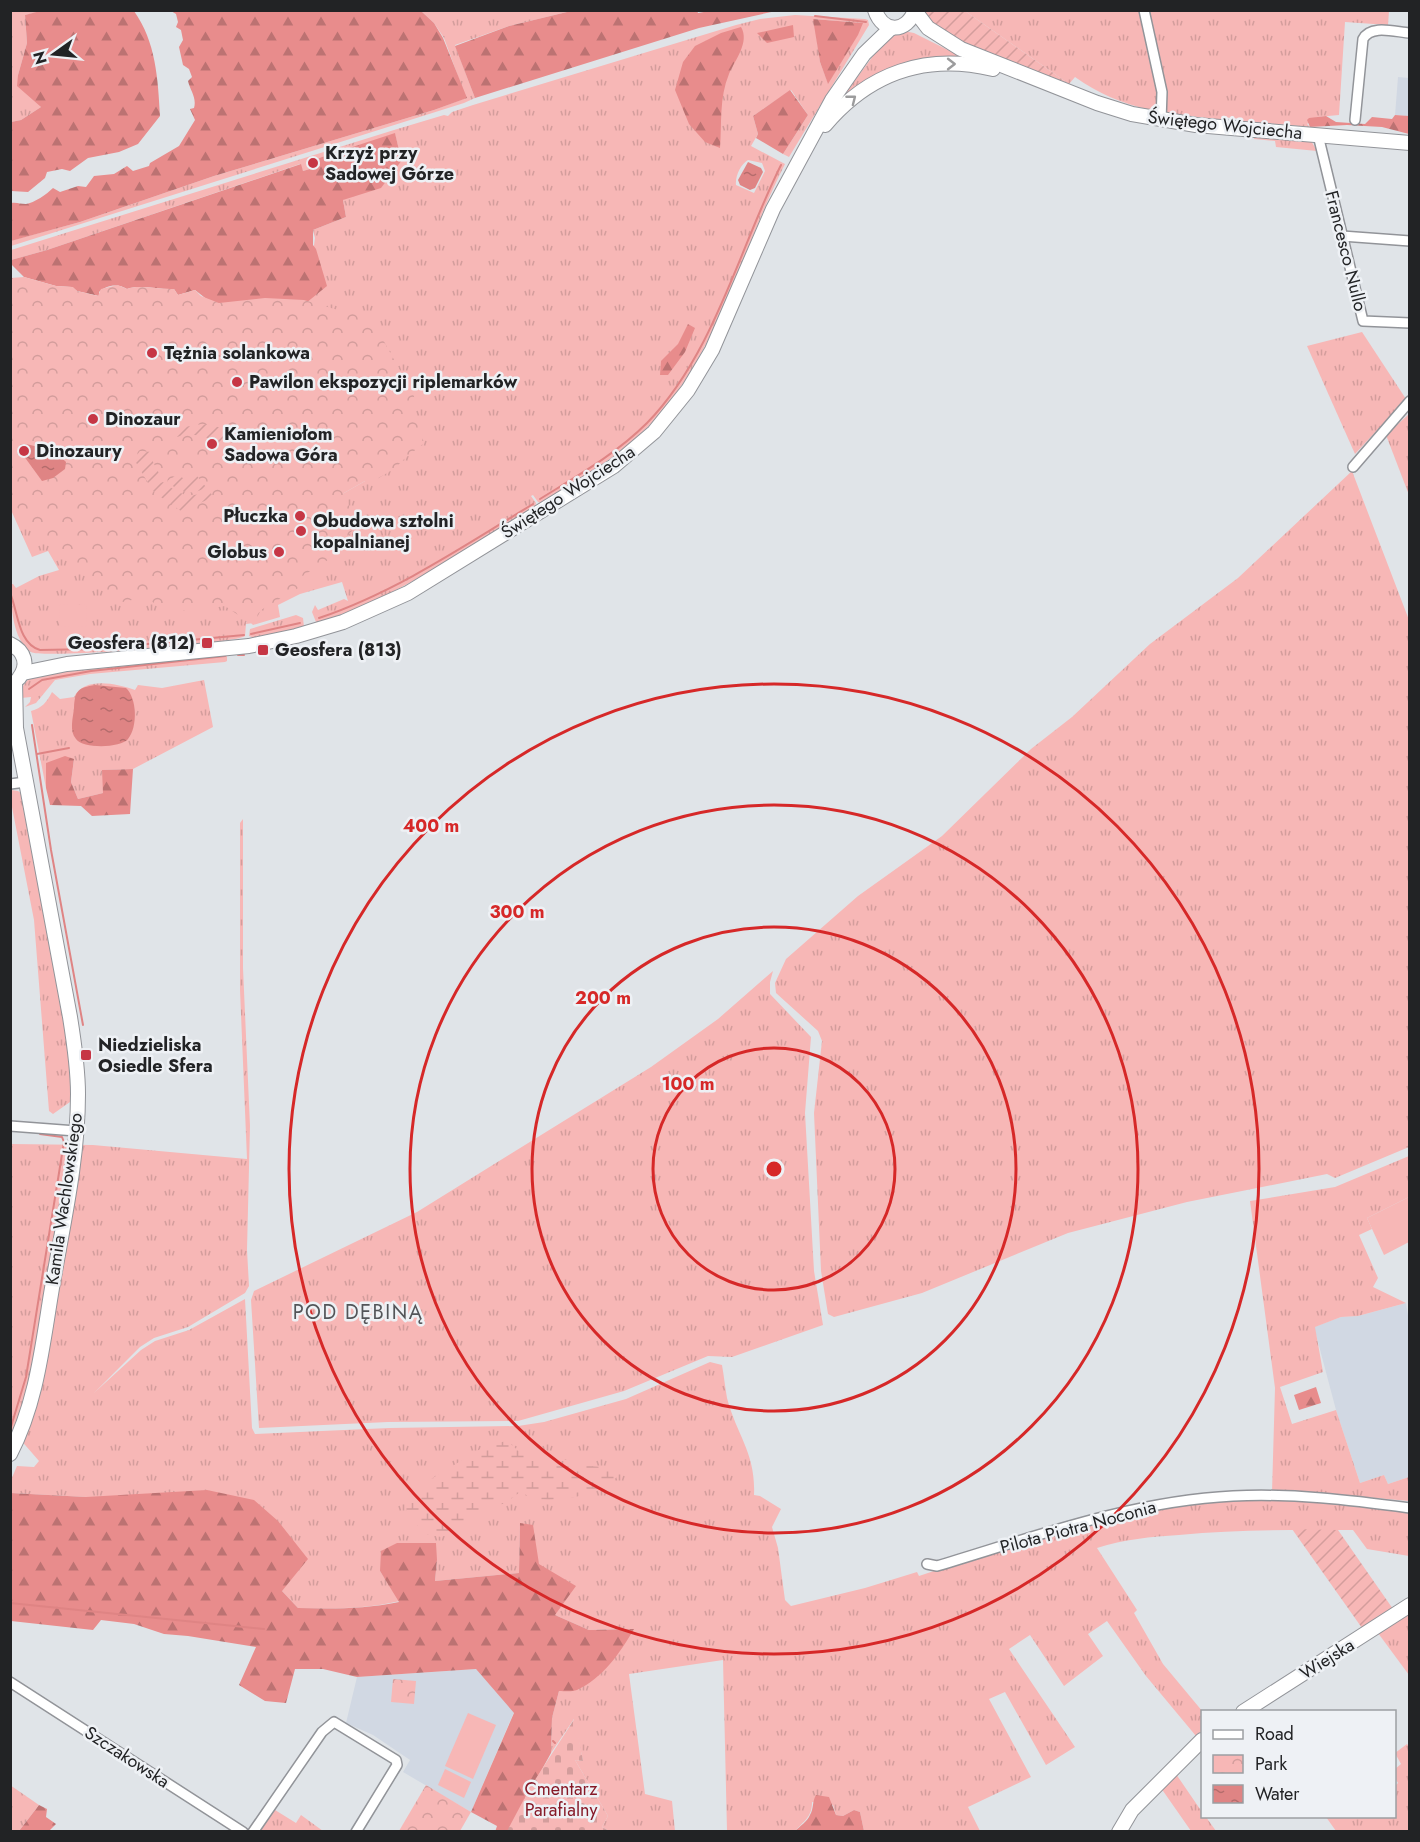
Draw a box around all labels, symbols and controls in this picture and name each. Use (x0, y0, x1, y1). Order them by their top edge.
north arrow (24, 24, 84, 84)
text: N (27, 49, 53, 67)
one-way arrow (947, 58, 956, 70)
one-way arrow (845, 95, 856, 106)
street label: Świętego Wojciecha (1147, 104, 1303, 146)
place label: Krzyż przy Sadowej Górze (325, 140, 454, 187)
marker: Krzyż przy Sadowej Górze (306, 156, 320, 170)
street label: Francesco Nullo (1318, 188, 1374, 314)
place label: Tężnia solankowa (164, 340, 310, 366)
marker: Tężnia solankowa (145, 346, 159, 360)
place label: Pawilon ekspozycji riplemarków (249, 369, 517, 395)
marker: Pawilon ekspozycji riplemarków (230, 375, 244, 389)
place label: Dinozaur (105, 406, 181, 432)
marker: Dinozaur (86, 412, 100, 426)
place label: Kamieniołom Sadowa Góra (224, 421, 338, 468)
marker: Kamieniołom Sadowa Góra (205, 437, 219, 451)
place label: Dinozaury (36, 438, 122, 464)
street label: Świętego Wojciecha (496, 439, 640, 545)
marker: Dinozaury (17, 444, 31, 458)
place label: Płuczka (223, 503, 288, 529)
place label: Obudowa sztolni kopalnianej (313, 508, 454, 555)
marker: Płuczka (293, 509, 307, 523)
marker: Obudowa sztolni kopalnianej (294, 524, 308, 538)
place label: Globus (207, 539, 267, 565)
marker: Globus (272, 545, 286, 559)
place label: Geosfera (812) (68, 630, 195, 656)
marker: Geosfera (812) (200, 636, 214, 650)
place label: Geosfera (813) (275, 637, 402, 663)
marker: Geosfera (813) (256, 643, 270, 657)
text: 400 m (403, 813, 459, 839)
text: 300 m (489, 899, 545, 925)
text: 200 m (575, 985, 631, 1011)
place label: Niedzieliska Osiedle Sfera (98, 1032, 213, 1079)
marker: Niedzieliska Osiedle Sfera (79, 1048, 93, 1062)
text: 100 m (661, 1071, 715, 1097)
street label: Kamila Wachlowskiego (39, 1111, 89, 1287)
centre of rings (764, 1159, 784, 1179)
district label: POD DĘBINĄ (293, 1298, 423, 1327)
street label: Pilota Piotra Noconia (997, 1494, 1159, 1560)
street label: Wiejska (1295, 1632, 1359, 1686)
legend (1201, 1710, 1396, 1818)
street label: Szczakowska (79, 1720, 175, 1794)
text: Road (1255, 1721, 1294, 1747)
text: Park (1255, 1751, 1287, 1777)
park label: Cmentarz Parafialny (524, 1776, 598, 1823)
text: Water (1255, 1781, 1300, 1807)

